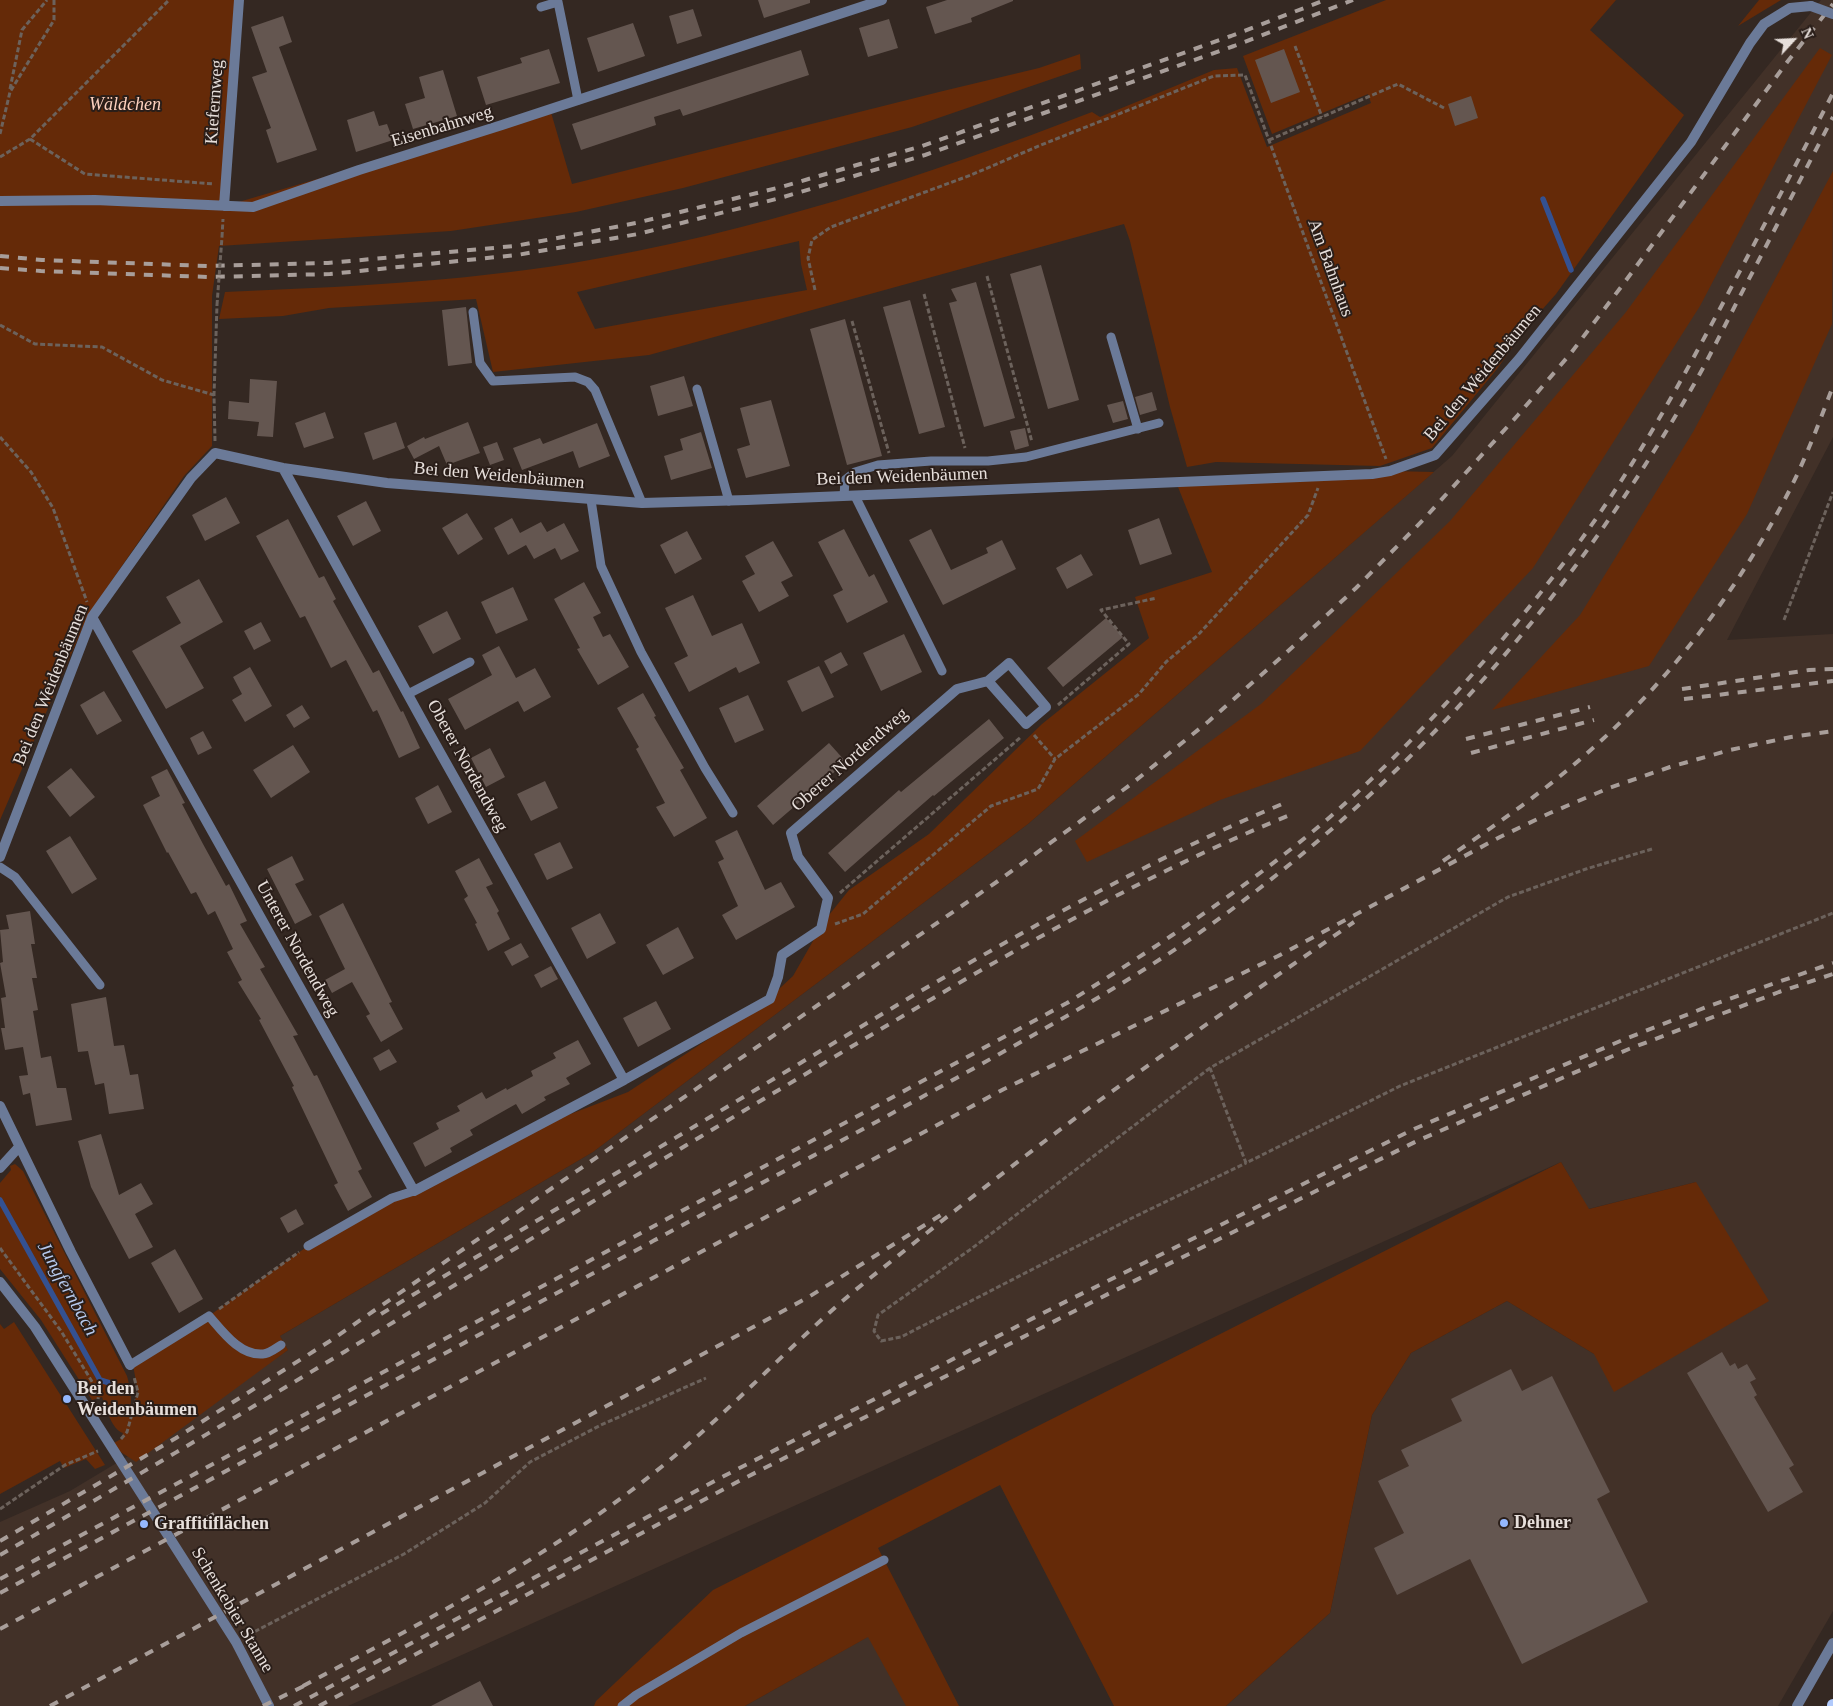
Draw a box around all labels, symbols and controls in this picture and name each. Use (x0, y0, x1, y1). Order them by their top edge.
north arrow (1768, 15, 1818, 65)
text: N (1798, 26, 1816, 41)
street label: Kiefernweg (201, 59, 229, 145)
park label: Wäldchen (89, 94, 161, 116)
street label: Eisenbahnweg (389, 101, 495, 153)
street label: Am Bahnhaus (1302, 216, 1358, 320)
street label: Bei den Weidenbäumen (1420, 300, 1546, 446)
street label: Bei den Weidenbäumen (413, 458, 585, 494)
street label: Bei den Weidenbäumen (816, 463, 988, 491)
street label: Bei den Weidenbäumen (9, 601, 93, 769)
street label: Oberer Nordendweg (422, 696, 512, 836)
street label: Oberer Nordendweg (787, 703, 913, 817)
street label: Unterer Nordendweg (251, 877, 343, 1021)
water label: Jungfernbach (32, 1238, 102, 1340)
place label: Bei den Weidenbäumen (77, 1378, 197, 1420)
marker: Bei den Weidenbäumen (61, 1393, 73, 1405)
place label: Dehner (1514, 1512, 1571, 1534)
place label: Graffitiflächen (154, 1513, 269, 1535)
marker: Dehner (1498, 1517, 1510, 1529)
marker: Graffitiflächen (138, 1518, 150, 1530)
street label: Schenkebier Stanne (186, 1543, 278, 1677)

